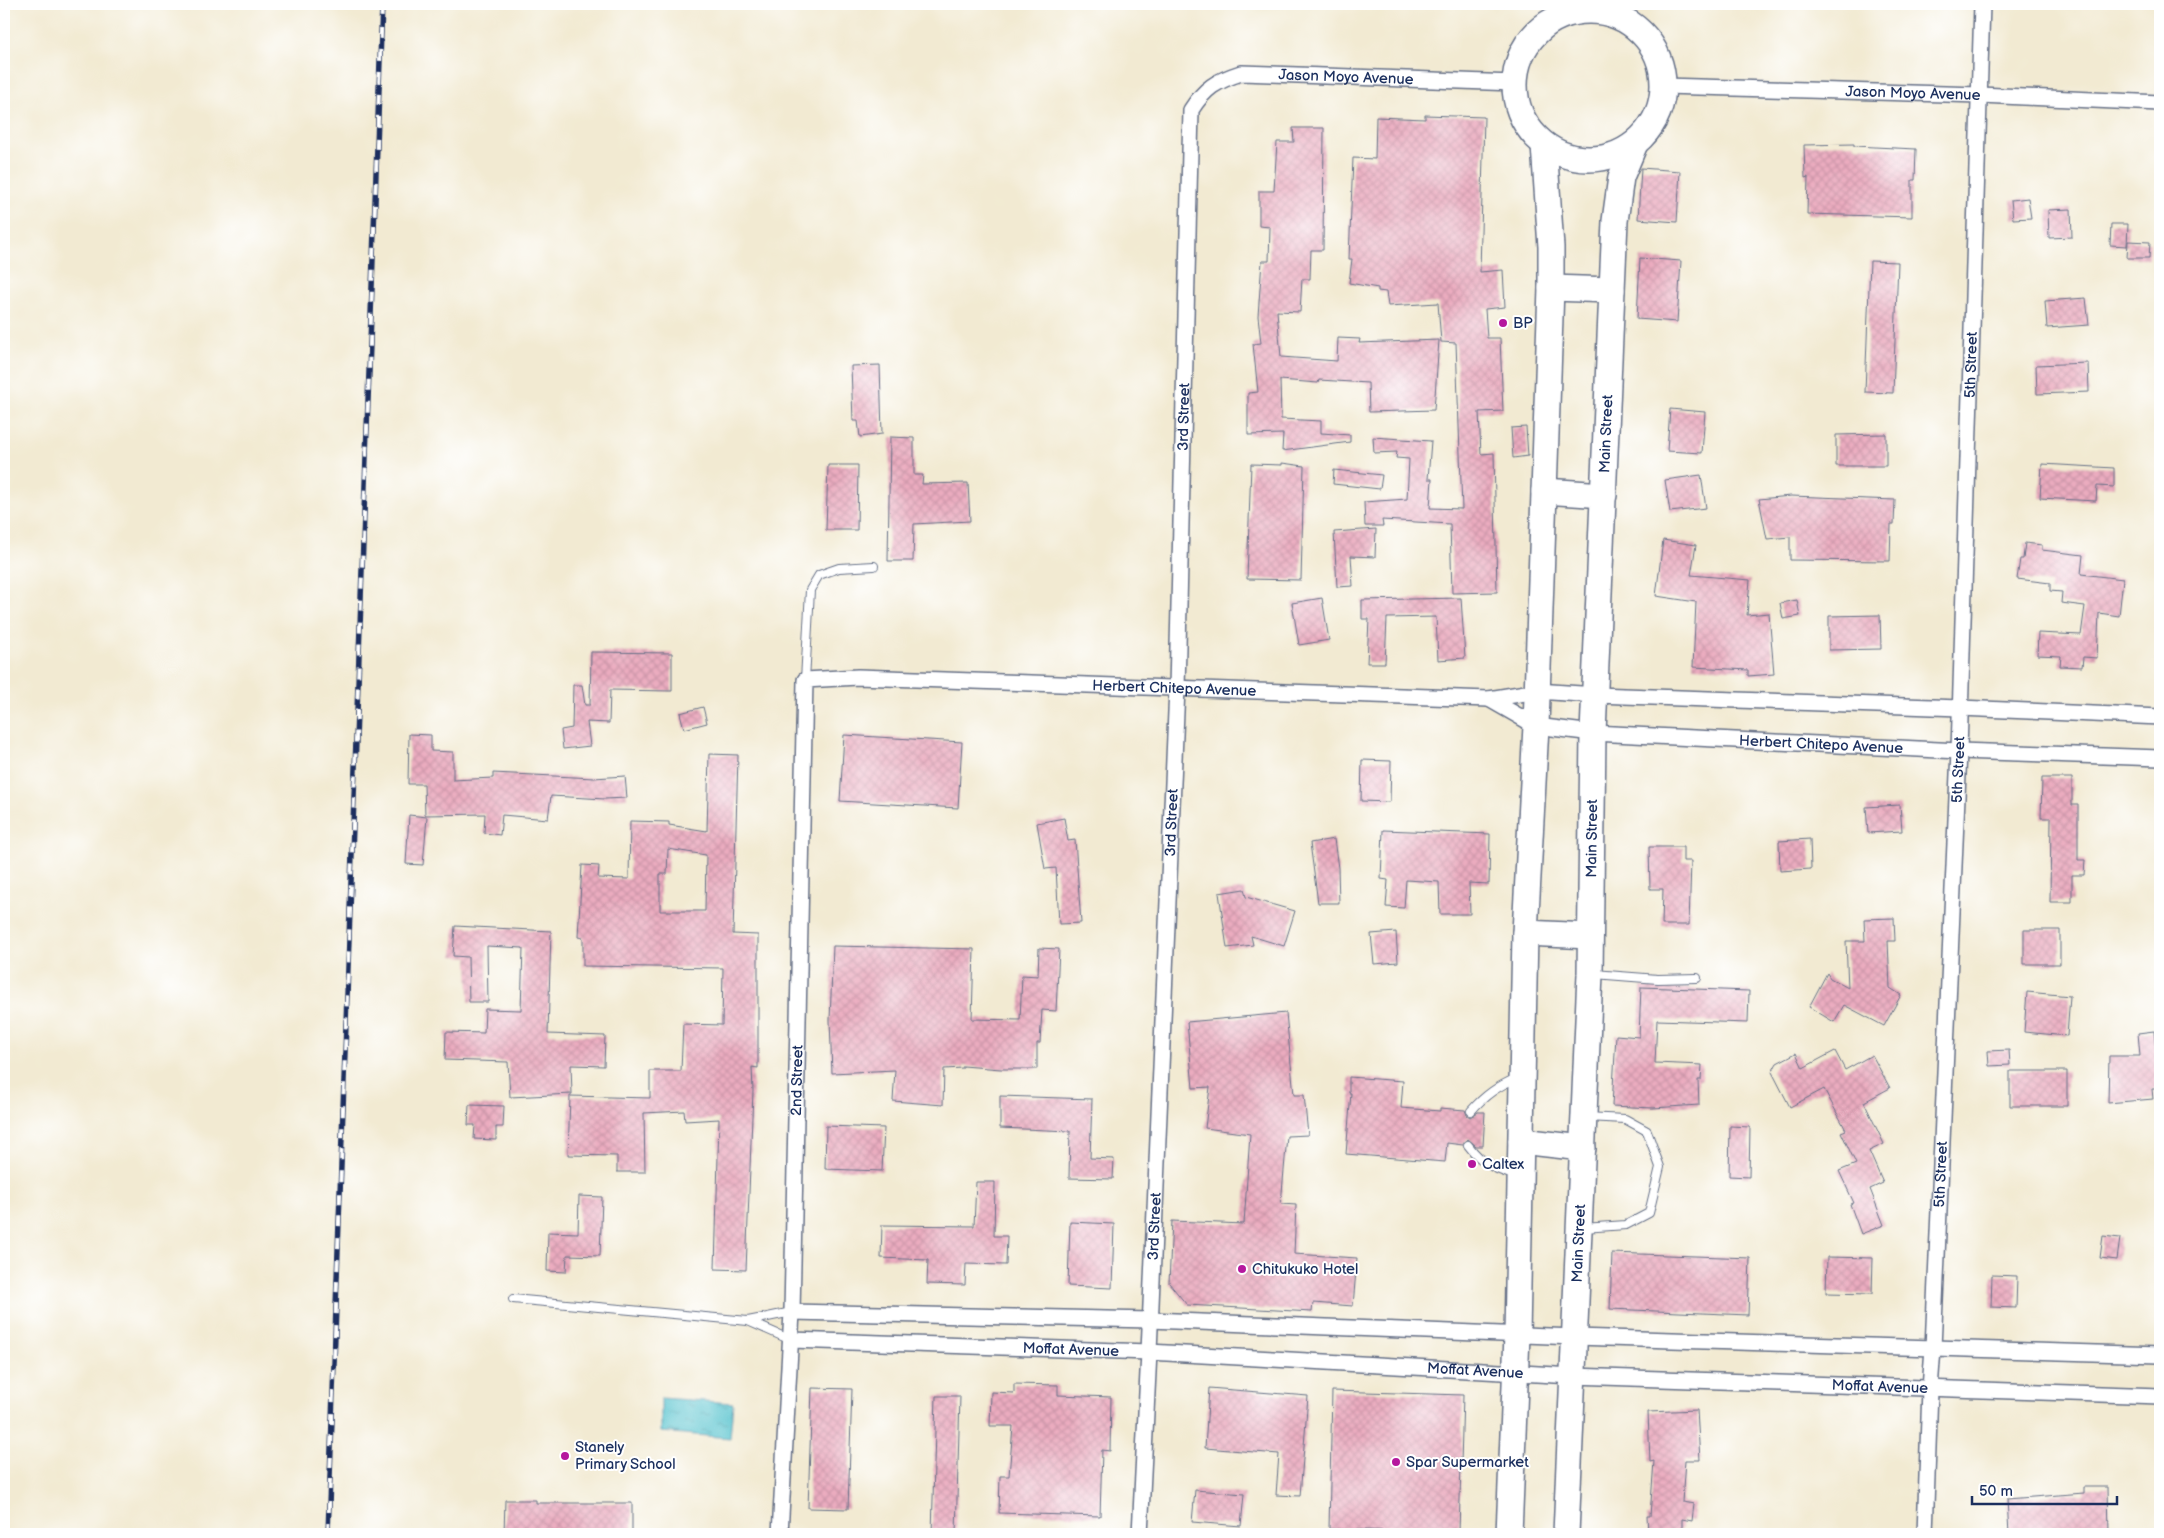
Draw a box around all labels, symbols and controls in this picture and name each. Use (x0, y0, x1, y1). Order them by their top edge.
street label: Jason Moyo Avenue (1278, 65, 1414, 89)
street label: Jason Moyo Avenue (1845, 82, 1981, 105)
place label: BP (1513, 314, 1533, 333)
marker: BP (1497, 317, 1509, 329)
street label: 5th Street (1961, 331, 1982, 398)
street label: 3rd Street (1174, 382, 1194, 451)
street label: Main Street (1595, 394, 1618, 473)
street label: Herbert Chitepo Avenue (1092, 676, 1257, 701)
street label: Herbert Chitepo Avenue (1739, 731, 1904, 758)
street label: 5th Street (1948, 736, 1969, 803)
street label: 3rd Street (1161, 788, 1183, 857)
street label: Main Street (1582, 799, 1602, 878)
street label: 2nd Street (787, 1044, 807, 1116)
street label: 5th Street (1930, 1140, 1952, 1208)
place label: Caltex (1482, 1155, 1524, 1174)
marker: Caltex (1466, 1158, 1478, 1170)
street label: 3rd Street (1144, 1192, 1166, 1261)
street label: Main Street (1568, 1203, 1590, 1283)
place label: Chitukuko Hotel (1252, 1260, 1358, 1279)
marker: Chitukuko Hotel (1236, 1263, 1248, 1275)
street label: Moffat Avenue (1022, 1339, 1119, 1361)
street label: Moffat Avenue (1427, 1359, 1524, 1383)
street label: Moffat Avenue (1831, 1376, 1929, 1398)
place label: Stanely Primary School (575, 1438, 676, 1474)
marker: Stanely Primary School (559, 1450, 571, 1462)
place label: Spar Supermarket (1406, 1453, 1529, 1472)
marker: Spar Supermarket (1390, 1456, 1402, 1468)
scale bar (1972, 1473, 2116, 1505)
text: 50 m (1979, 1482, 2013, 1501)

